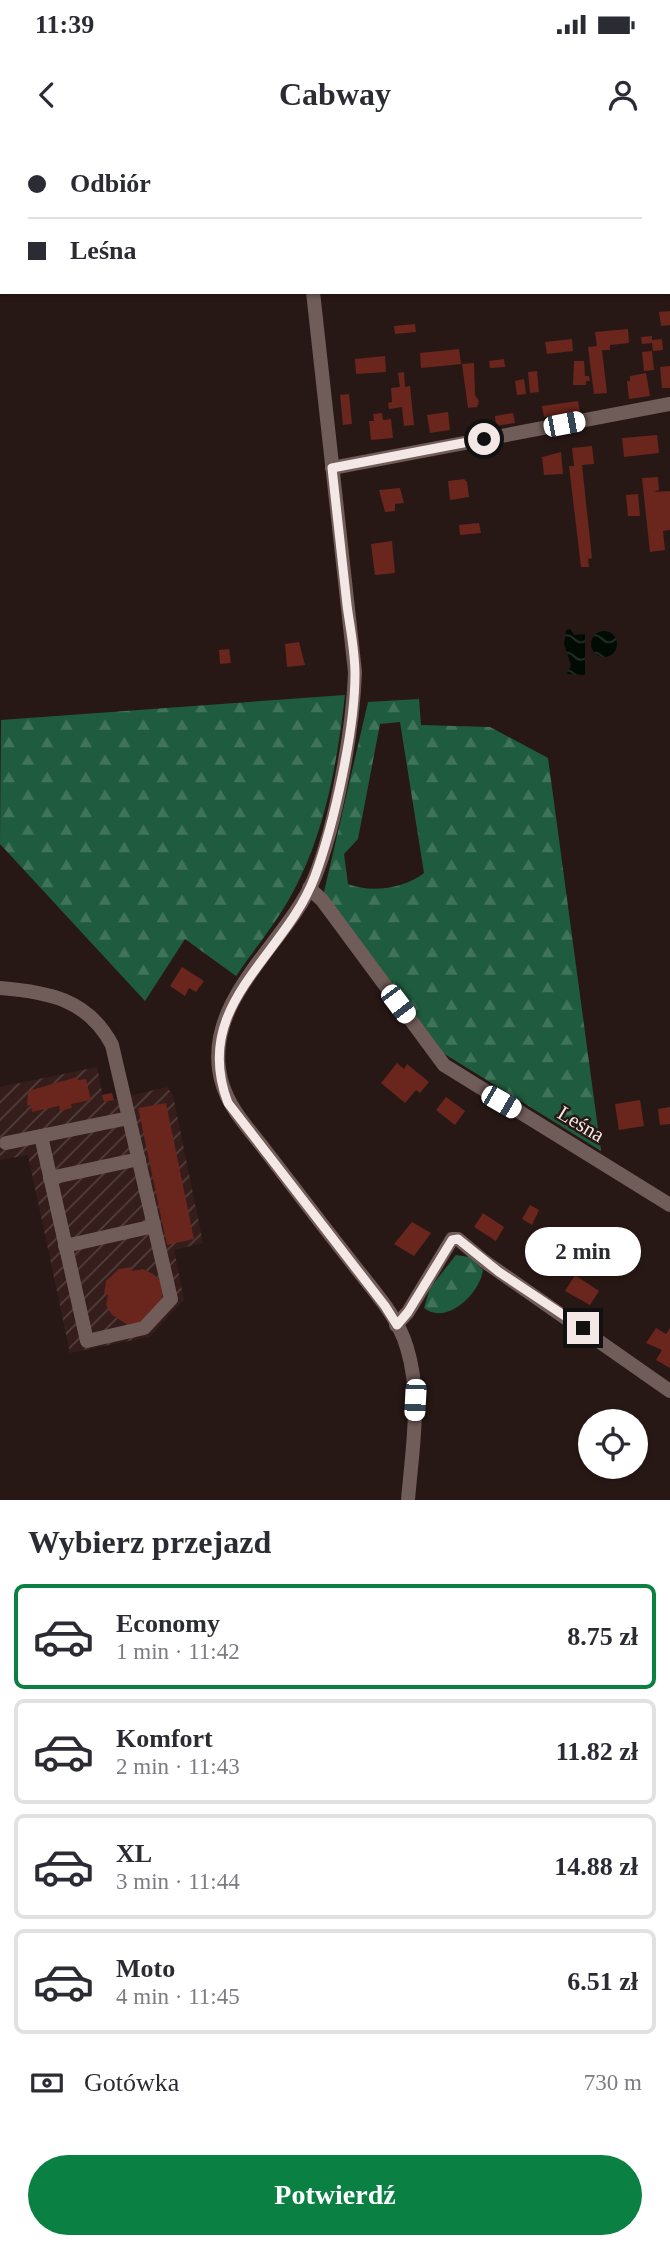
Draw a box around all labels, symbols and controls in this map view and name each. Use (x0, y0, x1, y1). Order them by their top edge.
text: 11:39 (35, 10, 94, 39)
icon: back (28, 76, 66, 114)
text: Cabway (279, 76, 391, 112)
icon: person (604, 76, 642, 114)
text: Odbiór (70, 169, 151, 198)
text: Leśna (70, 236, 136, 265)
car (542, 410, 587, 438)
route start (468, 423, 500, 455)
car (377, 981, 420, 1027)
car (478, 1082, 525, 1122)
street label: Leśna (553, 1101, 609, 1148)
callout: 2 min (525, 1226, 641, 1276)
text: 2 min (555, 1239, 611, 1264)
route end (567, 1312, 599, 1344)
car (404, 1378, 427, 1422)
map controls (578, 1409, 648, 1479)
button: locate (578, 1409, 648, 1479)
text: Wybierz przejazd (28, 1524, 271, 1560)
icon: car (32, 1605, 95, 1668)
text: Economy (116, 1609, 220, 1638)
text: 8.75 zł (567, 1622, 638, 1651)
text: 1 min · 11:42 (116, 1639, 240, 1664)
icon: car (32, 1720, 95, 1783)
text: Komfort (116, 1724, 213, 1753)
text: 11.82 zł (556, 1737, 638, 1766)
text: 2 min · 11:43 (116, 1754, 240, 1779)
icon: car (32, 1835, 95, 1898)
text: XL (116, 1839, 152, 1868)
text: 14.88 zł (554, 1852, 638, 1881)
text: 3 min · 11:44 (116, 1869, 240, 1894)
icon: car (32, 1950, 95, 2013)
text: Moto (116, 1954, 175, 1983)
text: 6.51 zł (567, 1967, 638, 1996)
text: 4 min · 11:45 (116, 1984, 240, 2009)
icon: cash (28, 2064, 66, 2102)
text: Gotówka (84, 2068, 179, 2097)
text: 730 m (584, 2070, 642, 2095)
button: Potwierdź (28, 2155, 642, 2235)

